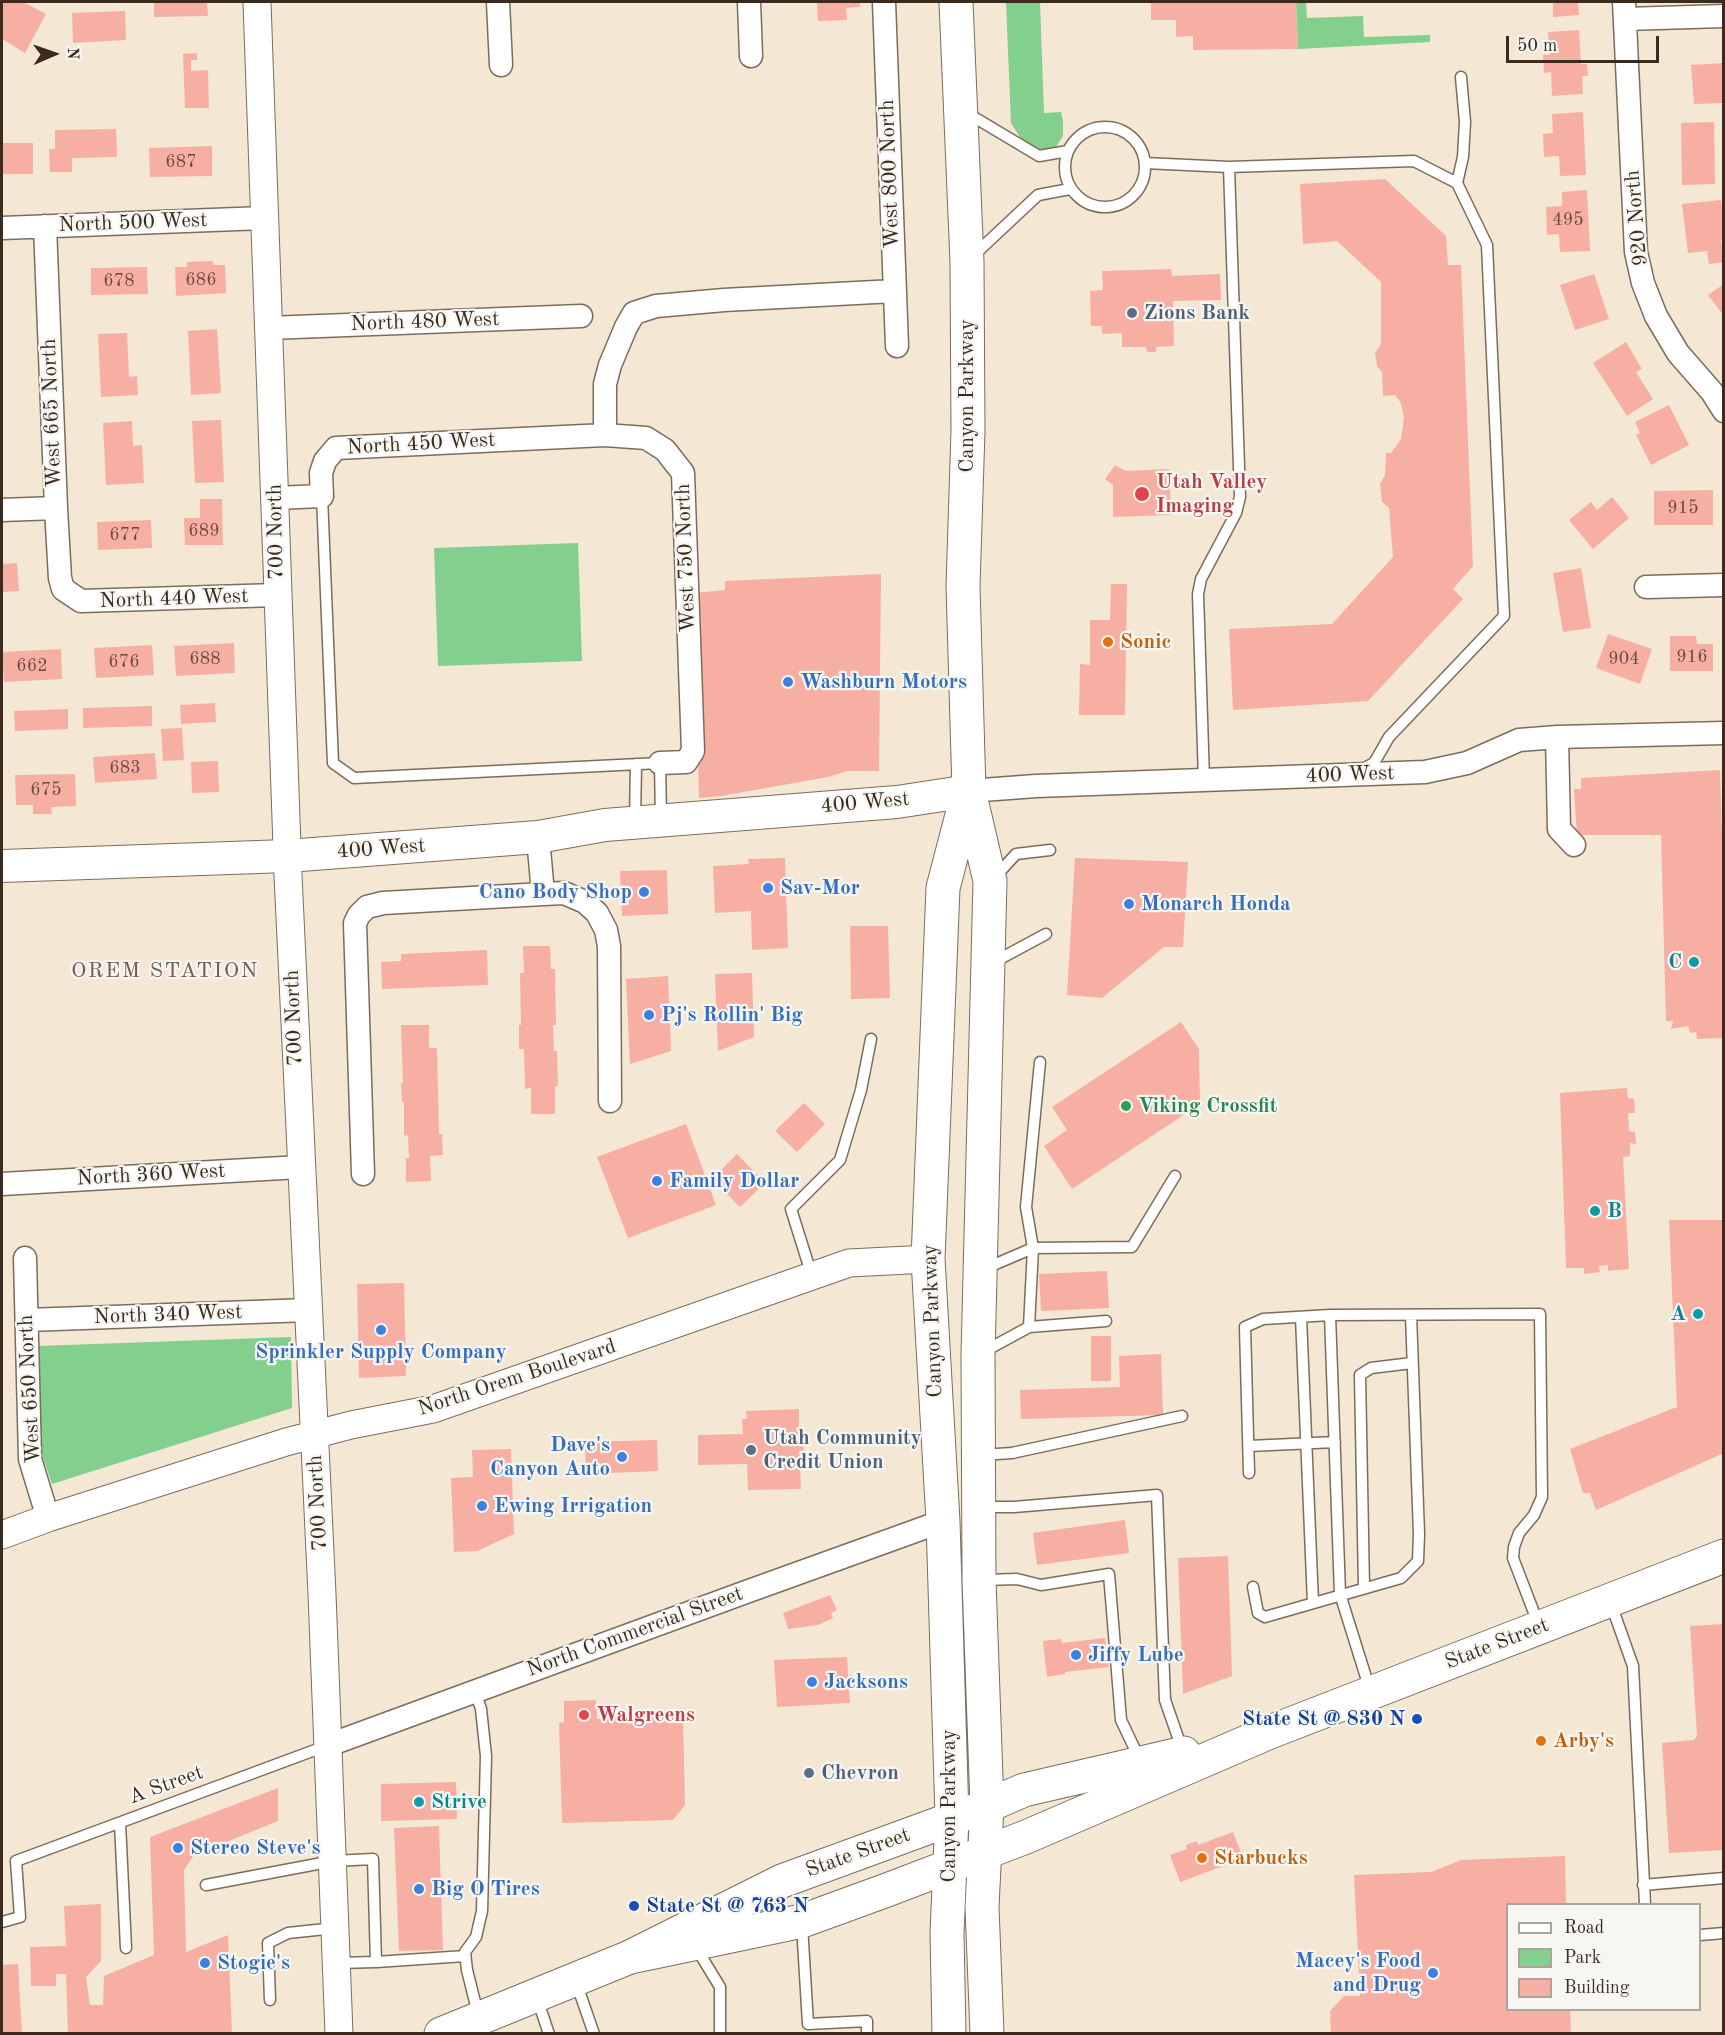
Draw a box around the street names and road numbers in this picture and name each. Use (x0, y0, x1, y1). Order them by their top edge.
street label: West 800 North (875, 99, 905, 249)
street label: 920 North (1620, 169, 1654, 267)
street label: North 500 West (58, 208, 208, 238)
street label: North 480 West (350, 307, 500, 337)
street label: Canyon Parkway (954, 319, 980, 473)
street label: West 665 North (37, 338, 67, 488)
street label: North 450 West (346, 428, 496, 460)
street label: West 750 North (671, 483, 701, 633)
street label: 700 North (263, 484, 289, 580)
street label: North 440 West (99, 584, 249, 614)
street label: 400 West (1305, 761, 1395, 789)
street label: 400 West (820, 787, 910, 819)
street label: 400 West (336, 833, 426, 865)
street label: 700 North (280, 969, 308, 1067)
street label: North 360 West (76, 1159, 226, 1191)
street label: Canyon Parkway (918, 1244, 948, 1398)
street label: North 340 West (93, 1300, 243, 1330)
street label: West 650 North (14, 1314, 46, 1464)
street label: North Orem Boulevard (415, 1334, 619, 1422)
street label: 700 North (303, 1454, 333, 1552)
street label: North Commercial Street (523, 1581, 747, 1683)
street label: State Street (1441, 1613, 1553, 1675)
street label: Canyon Parkway (936, 1729, 962, 1883)
street label: A Street (125, 1760, 207, 1810)
street label: State Street (802, 1822, 914, 1884)

